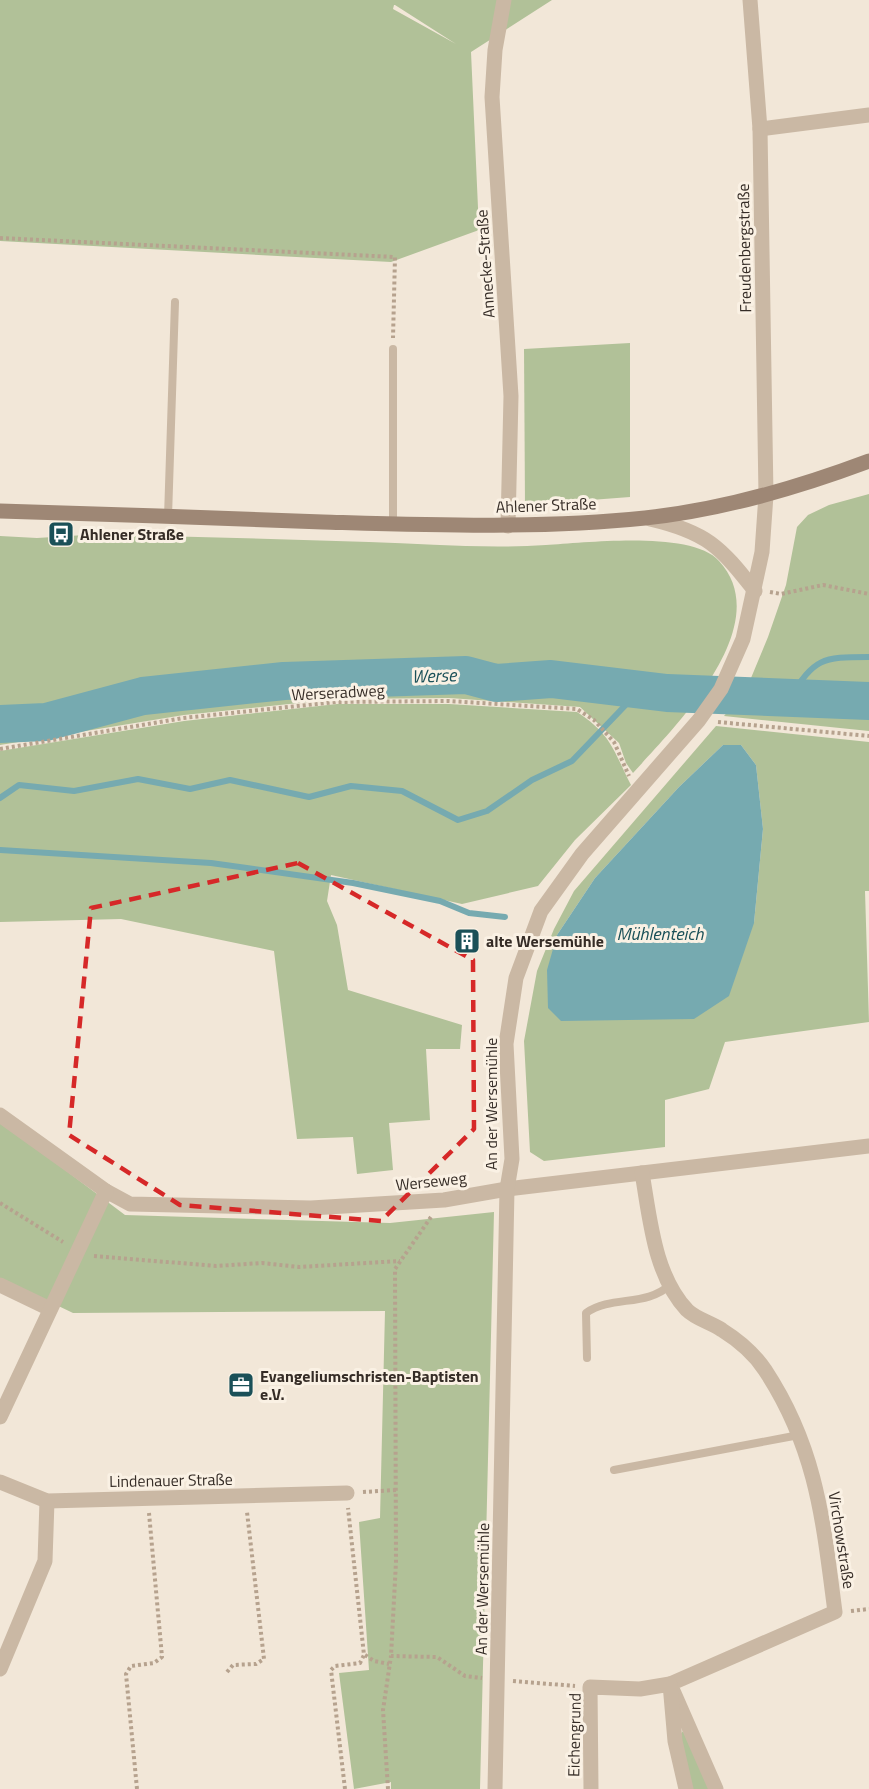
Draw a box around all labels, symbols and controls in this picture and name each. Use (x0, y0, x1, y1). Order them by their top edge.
street label: Freudenbergstraße (731, 183, 757, 313)
street label: Annecke-Straße (469, 209, 501, 319)
street label: Ahlener Straße (495, 491, 597, 519)
bus stop icon: Ahlener Straße (46, 519, 76, 549)
place label: Ahlener Straße (80, 522, 184, 546)
water label: Werse (411, 661, 458, 690)
street label: Werseradweg (291, 678, 385, 706)
water label: Mühlenteich (616, 920, 705, 947)
building icon: alte Wersemühle (452, 926, 482, 956)
place label: alte Wersemühle (486, 929, 604, 953)
street label: An der Wersemühle (479, 1038, 503, 1170)
street label: Werseweg (394, 1165, 468, 1197)
place label: Evangeliumschristen-Baptisten e.V. (260, 1364, 479, 1406)
office icon: Evangeliumschristen-Baptisten e.V. (226, 1370, 256, 1400)
street label: Lindenauer Straße (109, 1467, 233, 1493)
street label: Virchowstraße (822, 1490, 862, 1590)
street label: An der Wersemühle (469, 1523, 495, 1655)
street label: Eichengrund (561, 1693, 587, 1777)

